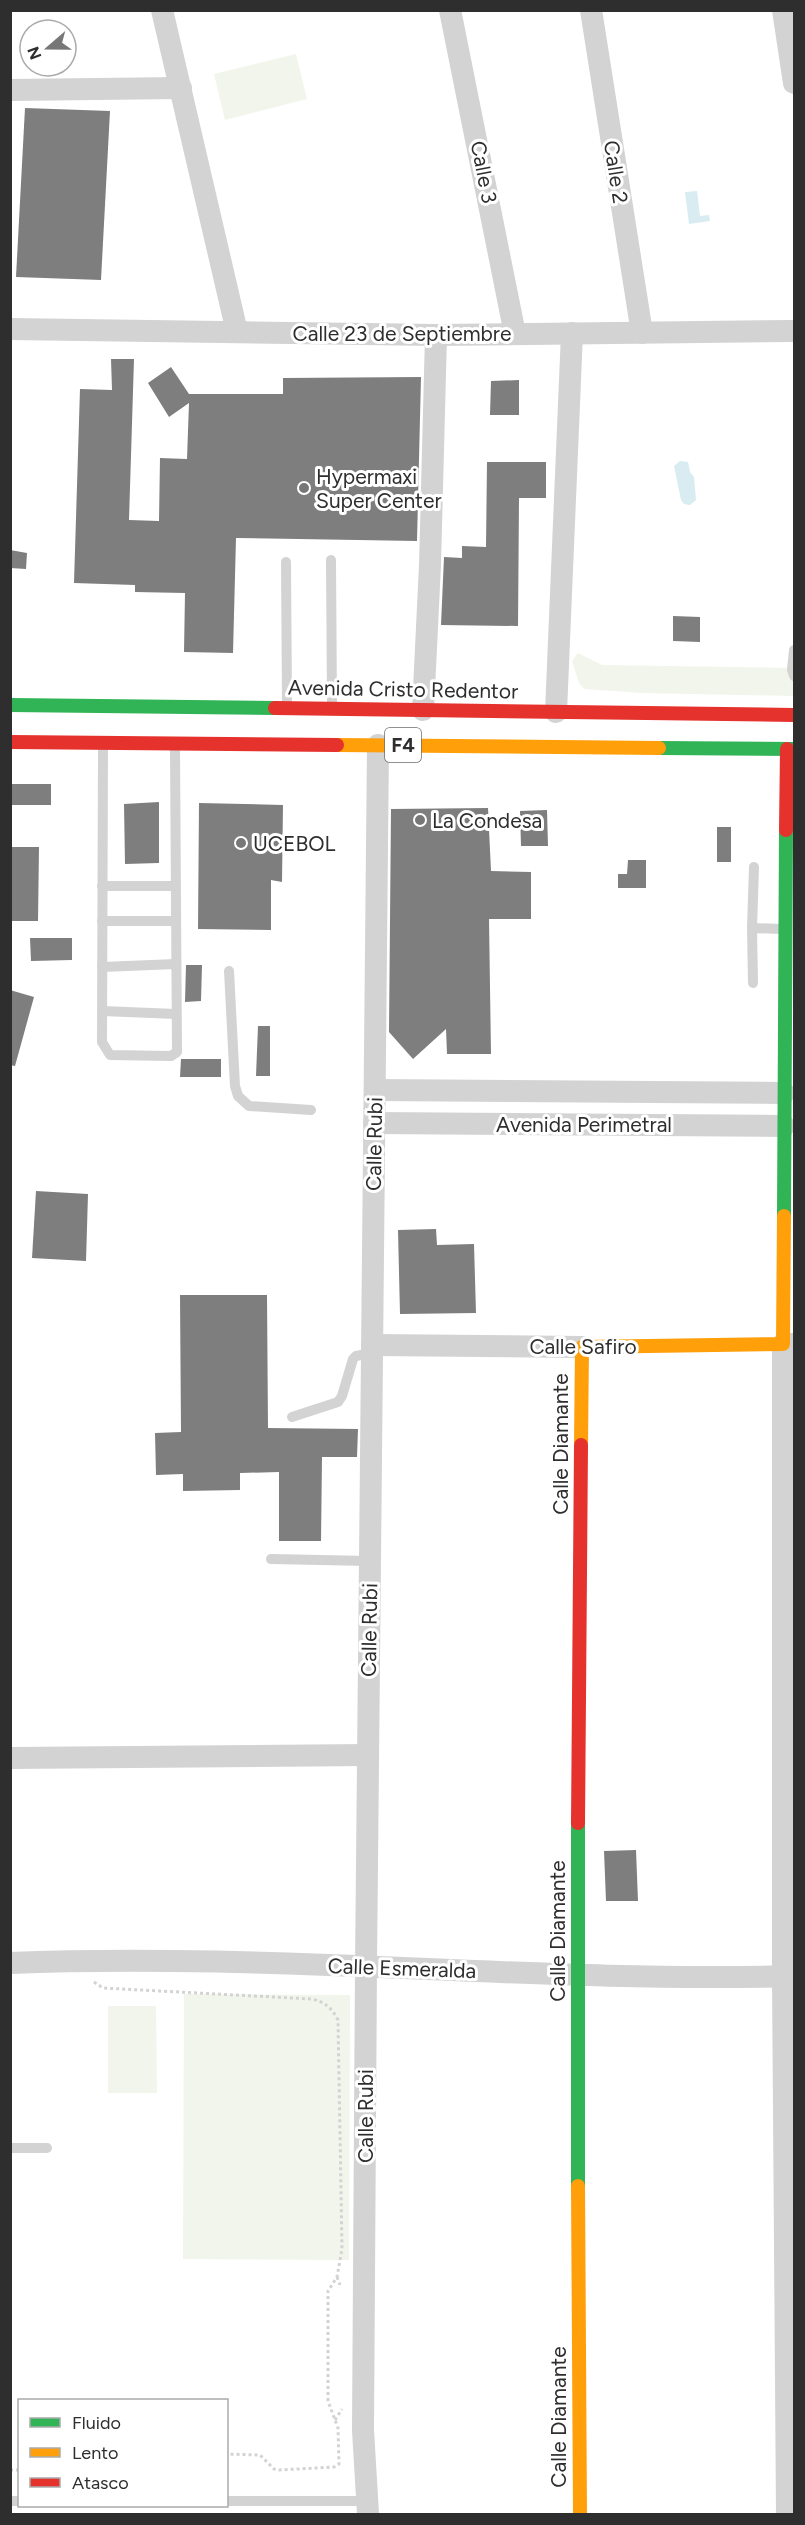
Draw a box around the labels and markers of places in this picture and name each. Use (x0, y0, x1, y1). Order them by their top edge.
place label: Hypermaxi Super Center (316, 464, 442, 513)
marker: Hypermaxi Super Center (297, 481, 311, 495)
place label: La Condesa (432, 808, 542, 833)
marker: La Condesa (413, 813, 427, 827)
place label: UCEBOL (253, 831, 336, 856)
marker: UCEBOL (234, 836, 248, 850)

